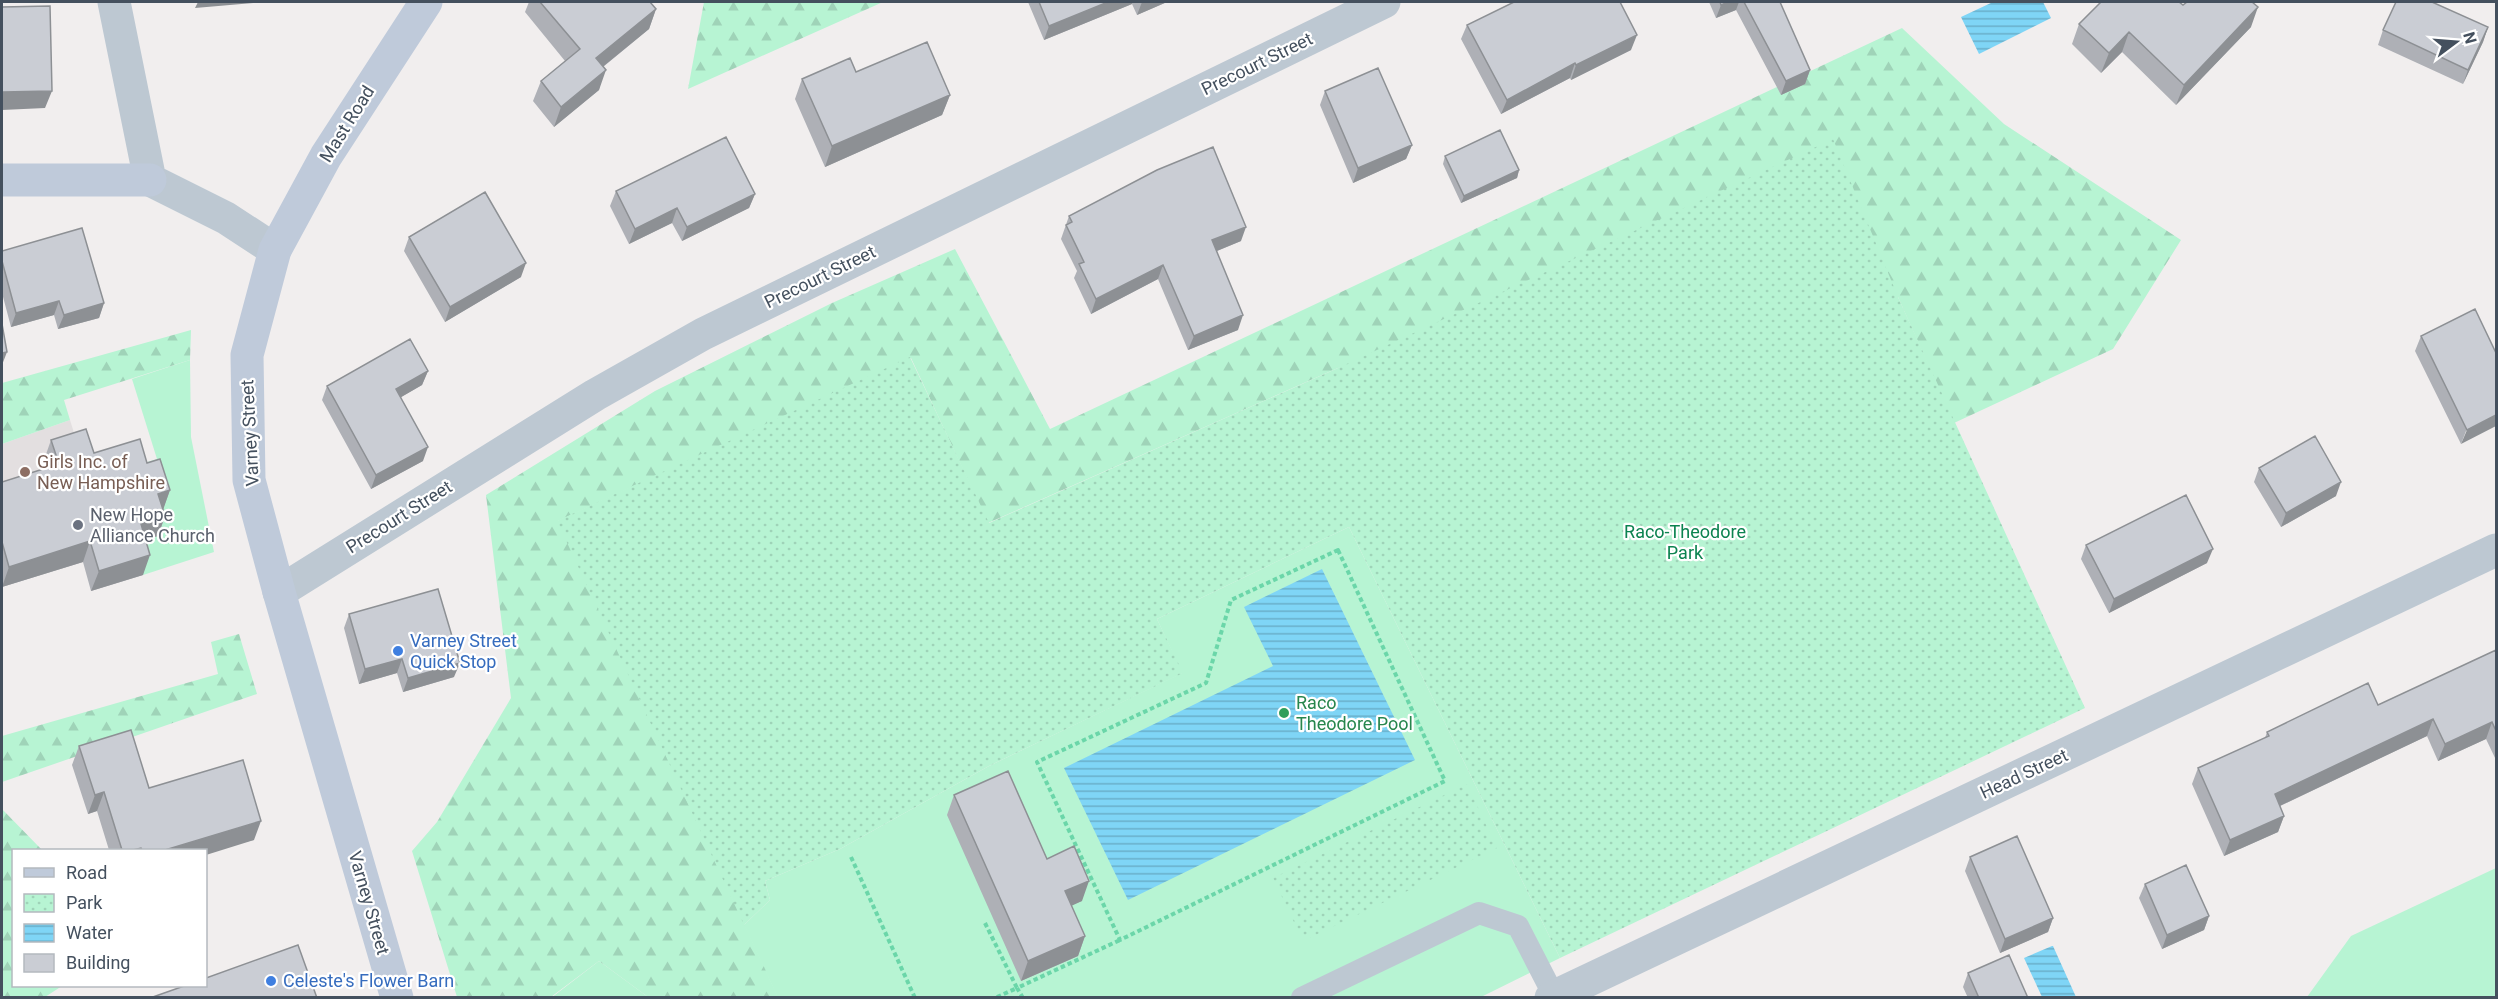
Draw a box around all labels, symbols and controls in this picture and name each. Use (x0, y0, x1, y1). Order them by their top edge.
north arrow (2426, 12, 2486, 72)
street label: Precourt Street (1198, 28, 1316, 99)
text: N (2459, 30, 2481, 46)
street label: Mast Road (315, 82, 378, 166)
street label: Precourt Street (761, 241, 879, 312)
street label: Varney Street (236, 379, 263, 487)
place label: Girls Inc. of New Hampshire (37, 451, 165, 493)
marker: Girls Inc. of New Hampshire (18, 465, 32, 479)
street label: Precourt Street (342, 476, 456, 557)
place label: New Hope Alliance Church (90, 504, 215, 546)
marker: New Hope Alliance Church (71, 518, 85, 532)
park label: Raco-Theodore Park (1624, 521, 1746, 563)
place label: Varney Street Quick Stop (410, 630, 517, 672)
marker: Varney Street Quick Stop (391, 644, 405, 658)
place label: Raco Theodore Pool (1296, 692, 1413, 734)
marker: Raco Theodore Pool (1277, 706, 1291, 720)
street label: Head Street (1977, 744, 2071, 803)
legend (12, 849, 207, 987)
street label: Varney Street (345, 849, 394, 957)
text: Road (66, 862, 107, 883)
text: Park (66, 892, 103, 913)
text: Water (66, 922, 113, 943)
text: Building (66, 952, 130, 973)
place label: Celeste's Flower Barn (283, 970, 454, 991)
marker: Celeste's Flower Barn (264, 974, 278, 988)

